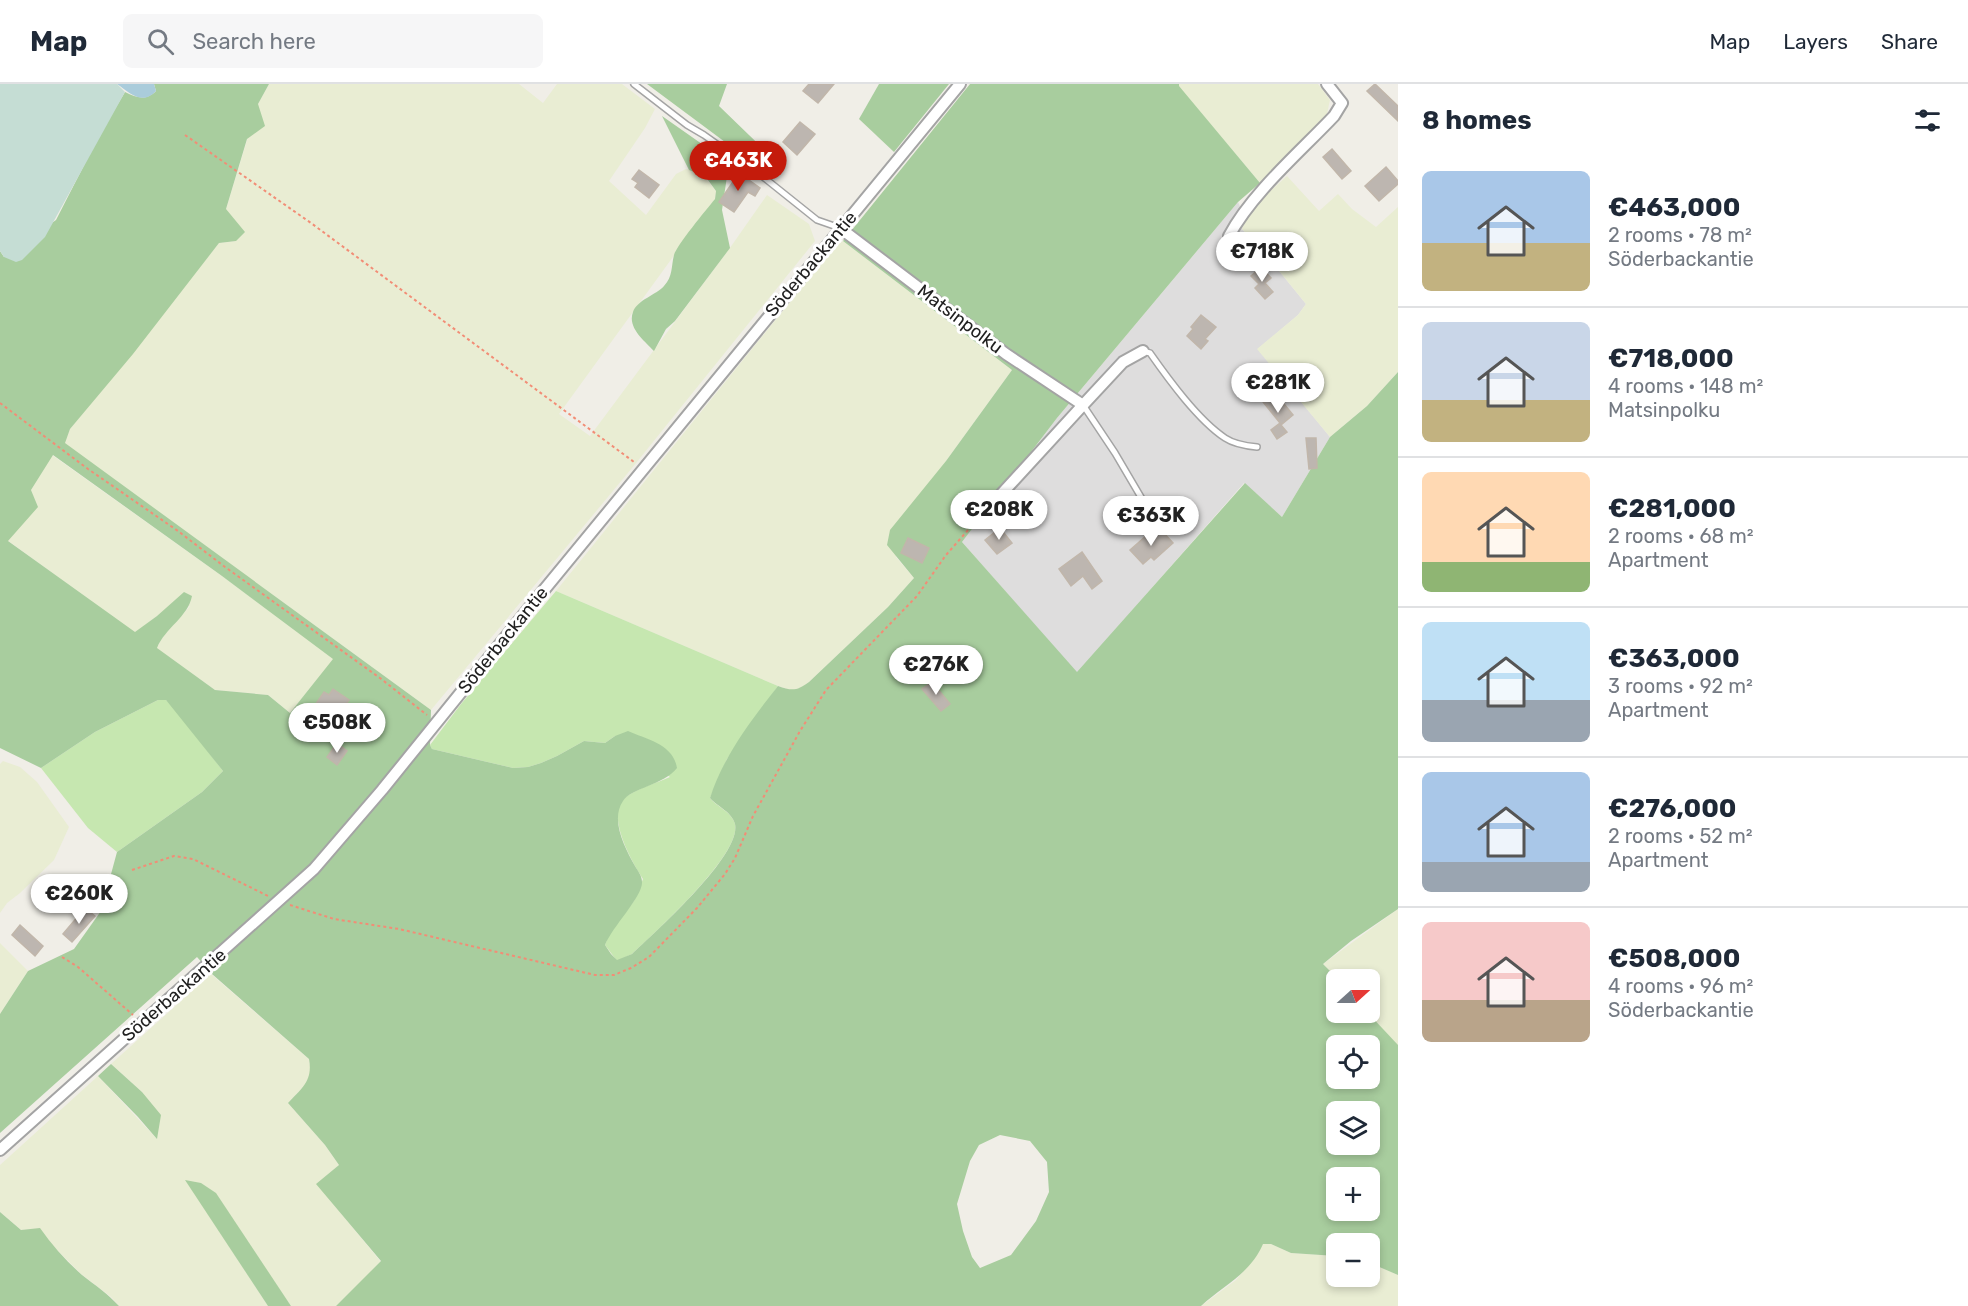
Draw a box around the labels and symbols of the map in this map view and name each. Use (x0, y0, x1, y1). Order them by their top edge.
pin: €463K (696, 141, 780, 192)
street label: Söderbackantie (760, 207, 862, 321)
pin: €718K (1220, 232, 1304, 283)
street label: Matsinpolku (913, 280, 1007, 358)
pin: €281K (1236, 363, 1320, 414)
pin: €208K (957, 490, 1041, 541)
pin: €363K (1109, 496, 1193, 547)
street label: Söderbackantie (453, 582, 553, 698)
pin: €276K (894, 645, 978, 696)
pin: €508K (295, 703, 379, 754)
pin: €260K (37, 874, 121, 925)
street label: Söderbackantie (117, 944, 231, 1046)
north arrow (1326, 969, 1380, 1023)

